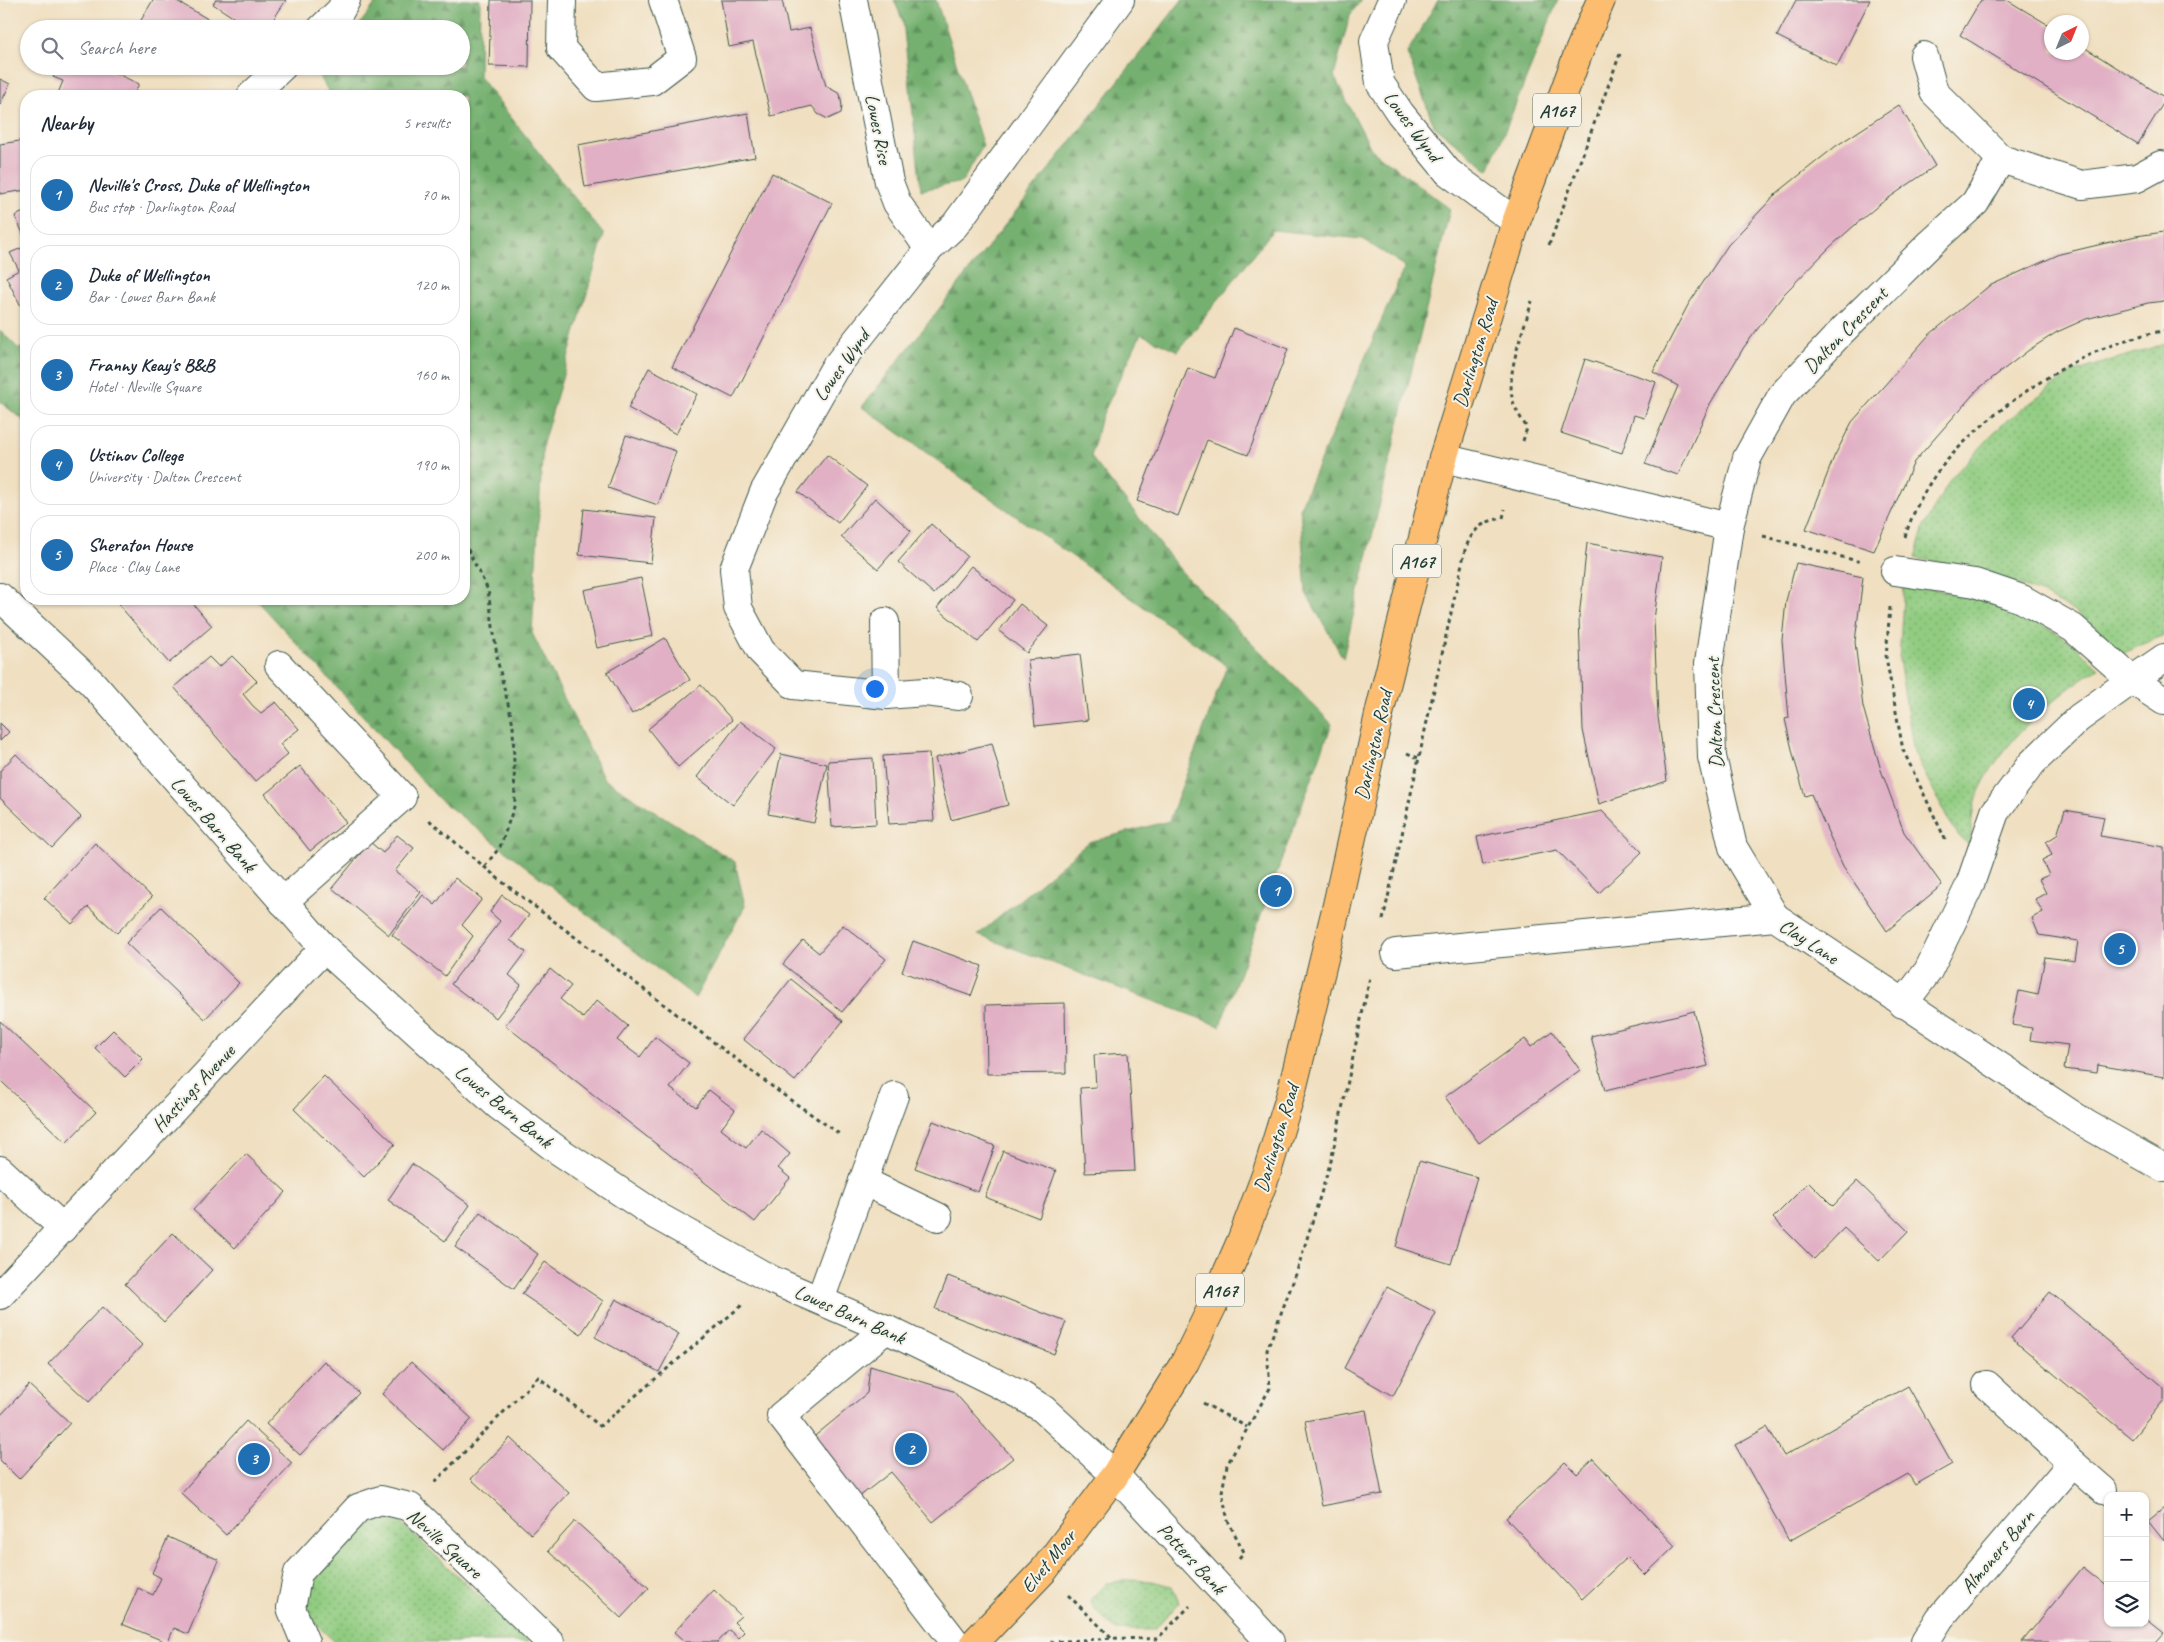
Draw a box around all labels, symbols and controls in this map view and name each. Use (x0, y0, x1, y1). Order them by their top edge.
north arrow (2044, 15, 2089, 60)
search box (20, 20, 470, 75)
icon: search (38, 34, 66, 62)
text: Search here (78, 36, 155, 60)
street label: Lowes Wynd (1378, 86, 1449, 169)
street label: Lowes Rise (859, 92, 898, 168)
road number: A167 (1533, 94, 1581, 126)
text: Nearby (40, 110, 93, 136)
text: 5 results (403, 113, 450, 133)
text: Neville's Cross, Duke of Wellington (88, 173, 309, 197)
text: 1 (53, 185, 61, 205)
text: 70 m (422, 185, 449, 205)
text: Bus stop · Darlington Road (88, 197, 234, 217)
text: Duke of Wellington (88, 263, 210, 287)
text: 2 (53, 275, 61, 295)
text: 120 m (415, 275, 449, 295)
street label: Dalton Crescent (1798, 280, 1894, 379)
text: Bar · Lowes Barn Bank (88, 287, 215, 307)
street label: Darlington Road (1447, 293, 1505, 410)
street label: Lowes Wynd (808, 322, 877, 406)
text: Franny Keay's B&B (88, 353, 214, 377)
text: 3 (53, 365, 61, 385)
text: 160 m (415, 365, 449, 385)
text: Hotel · Neville Square (88, 377, 201, 397)
text: Ustinov College (88, 443, 183, 467)
text: 4 (53, 455, 61, 475)
text: 190 m (415, 455, 449, 475)
text: University · Dalton Crescent (88, 467, 241, 487)
text: Sheraton House (88, 533, 192, 557)
road number: A167 (1393, 544, 1441, 578)
text: 5 (54, 545, 60, 565)
text: 200 m (415, 545, 449, 565)
text: Place · Clay Lane (88, 557, 179, 577)
street label: Dalton Crescent (1700, 655, 1729, 769)
your location (862, 676, 888, 702)
street label: Darlington Road (1349, 685, 1399, 802)
pin: 4 (2013, 685, 2045, 723)
street label: Lowes Barn Bank (165, 771, 263, 879)
pin: 1 (1260, 872, 1292, 910)
street label: Clay Lane (1775, 913, 1844, 971)
pin: 5 (2104, 930, 2136, 968)
street label: Hastings Avenue (146, 1038, 241, 1137)
street label: Lowes Barn Bank (450, 1059, 559, 1155)
street label: Darlington Road (1248, 1078, 1306, 1195)
road number: A167 (1196, 1274, 1244, 1306)
street label: Lowes Barn Bank (791, 1279, 911, 1351)
pin: 2 (895, 1430, 927, 1468)
pin: 3 (238, 1440, 270, 1478)
map controls (2104, 1492, 2149, 1627)
button: + (2104, 1492, 2149, 1537)
street label: Neville Square (402, 1503, 489, 1585)
street label: Almoners Barn (1955, 1504, 2040, 1598)
street label: Potters Bank (1152, 1517, 1232, 1601)
street label: Elvet Moor (1015, 1523, 1083, 1598)
button: − (2104, 1537, 2149, 1582)
button: layers (2104, 1582, 2149, 1627)

